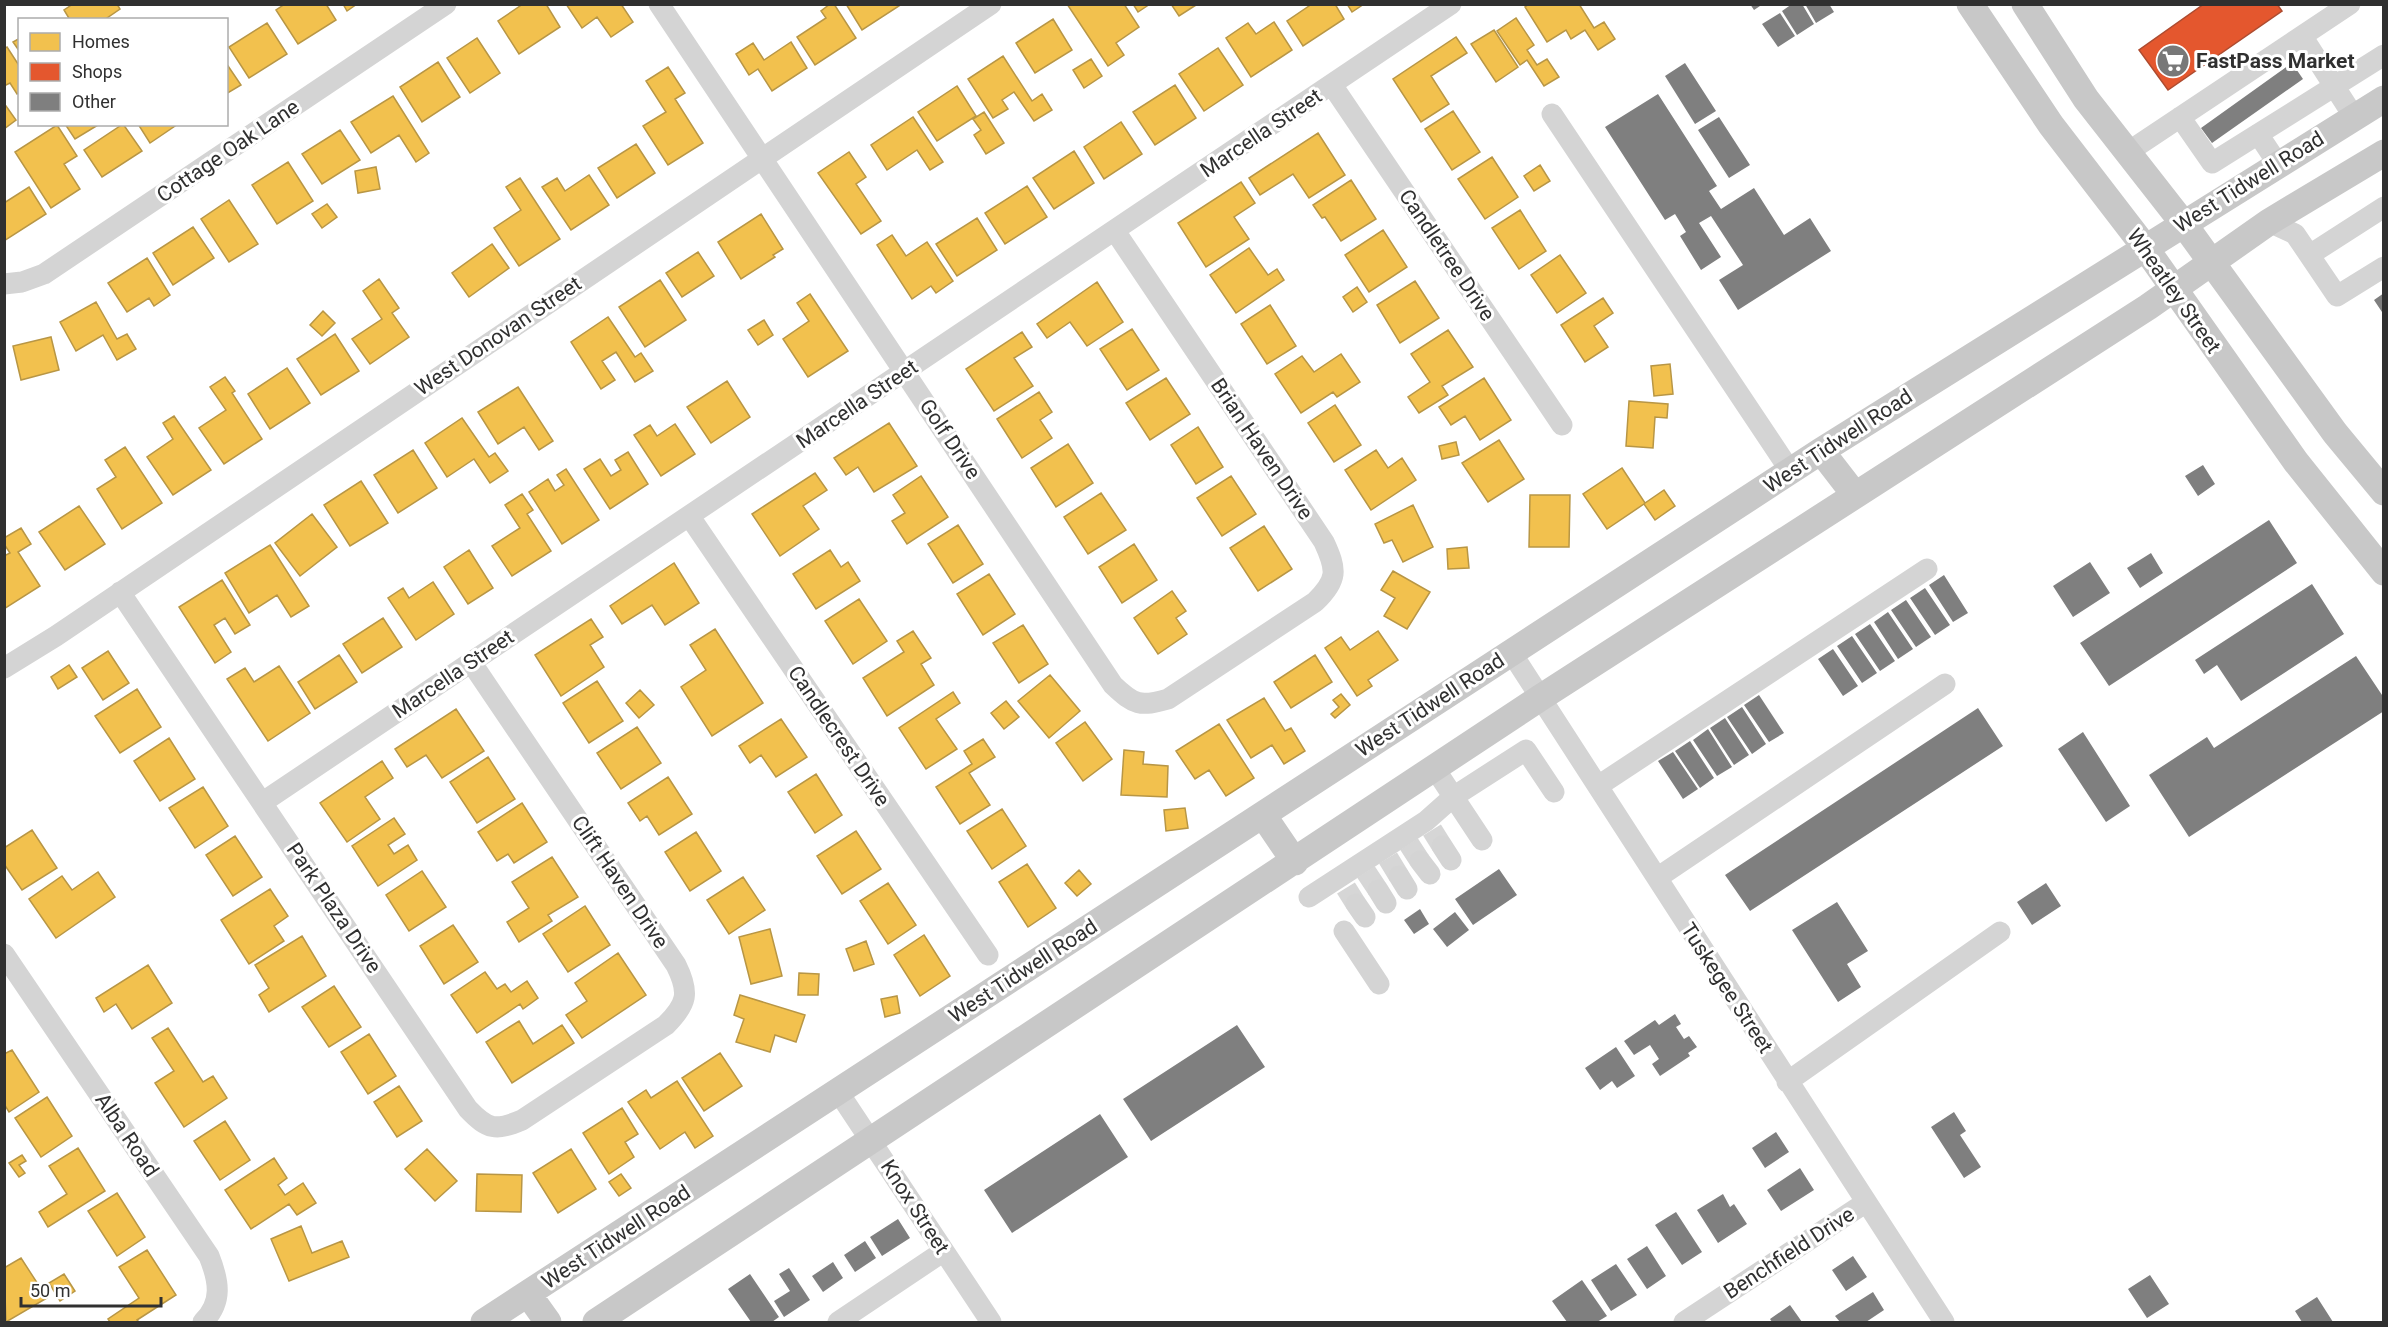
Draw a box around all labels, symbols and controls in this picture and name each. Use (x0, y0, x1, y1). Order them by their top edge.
legend (18, 18, 228, 126)
text: Homes (72, 31, 130, 52)
supermarket icon: FastPass Market (2155, 43, 2191, 79)
place label: FastPass Market (2196, 49, 2355, 73)
text: Shops (72, 61, 122, 82)
street label: Marcella Street (1196, 84, 1326, 182)
text: Other (72, 91, 116, 112)
street label: Cottage Oak Lane (152, 95, 304, 207)
street label: West Tidwell Road (2170, 126, 2328, 238)
street label: Candletree Drive (1394, 185, 1500, 325)
street label: Wheatley Street (2122, 224, 2226, 358)
street label: West Donovan Street (410, 271, 586, 401)
street label: Marcella Street (792, 355, 922, 453)
street label: Brian Haven Drive (1206, 374, 1318, 524)
street label: West Tidwell Road (1759, 384, 1917, 498)
street label: Golf Drive (915, 395, 985, 483)
street label: Marcella Street (388, 625, 518, 723)
street label: West Tidwell Road (1351, 648, 1509, 762)
street label: Candlecrest Drive (783, 661, 895, 811)
street label: Clift Haven Drive (567, 811, 673, 953)
street label: Park Plaza Drive (282, 838, 386, 978)
street label: West Tidwell Road (944, 914, 1102, 1028)
street label: Tuskegee Street (1676, 918, 1778, 1058)
street label: Alba Road (90, 1089, 164, 1181)
street label: Knox Street (876, 1155, 954, 1259)
street label: West Tidwell Road (537, 1180, 695, 1294)
street label: Benchfield Drive (1719, 1202, 1859, 1304)
scale bar (21, 1270, 160, 1308)
text: 50 m (30, 1280, 70, 1301)

